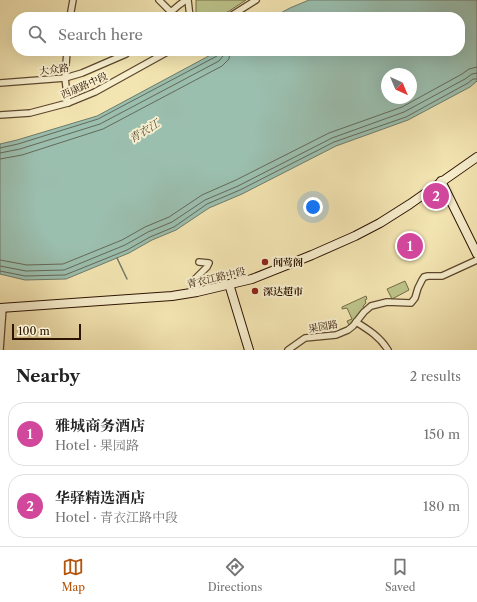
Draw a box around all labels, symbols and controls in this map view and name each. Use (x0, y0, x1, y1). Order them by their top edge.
search box (12, 12, 465, 56)
icon: search (26, 23, 48, 45)
text: Search here (58, 25, 143, 44)
street label: 大众路 (38, 61, 70, 78)
north arrow (381, 68, 417, 104)
street label: 西康路中段 (59, 69, 110, 102)
water label: 青衣江 (126, 115, 163, 145)
pin: 2 (423, 181, 449, 211)
your location (303, 197, 323, 217)
pin: 1 (397, 231, 423, 261)
place label: 闻莺阁 (273, 256, 303, 269)
marker: 闻莺阁 (260, 257, 270, 267)
street label: 青衣江路中段 (185, 264, 247, 291)
place label: 深达超市 (263, 285, 303, 298)
marker: 深达超市 (250, 286, 260, 296)
street label: 果园路 (307, 317, 339, 335)
scale bar (12, 322, 81, 341)
text: 100 m (18, 324, 50, 338)
text: Nearby (16, 366, 80, 386)
text: 2 results (410, 368, 461, 384)
text: 雅城商务酒店 (55, 416, 145, 435)
text: 1 (27, 426, 33, 442)
text: 150 m (424, 426, 460, 442)
text: Hotel · 果园路 (55, 437, 139, 453)
text: 华驿精选酒店 (55, 488, 145, 507)
text: 2 (26, 498, 34, 514)
text: 180 m (423, 498, 460, 514)
text: Hotel · 青衣江路中段 (55, 509, 178, 525)
tab: Map (61, 556, 85, 594)
tab: Directions (208, 556, 262, 594)
tab: Saved (385, 556, 416, 594)

